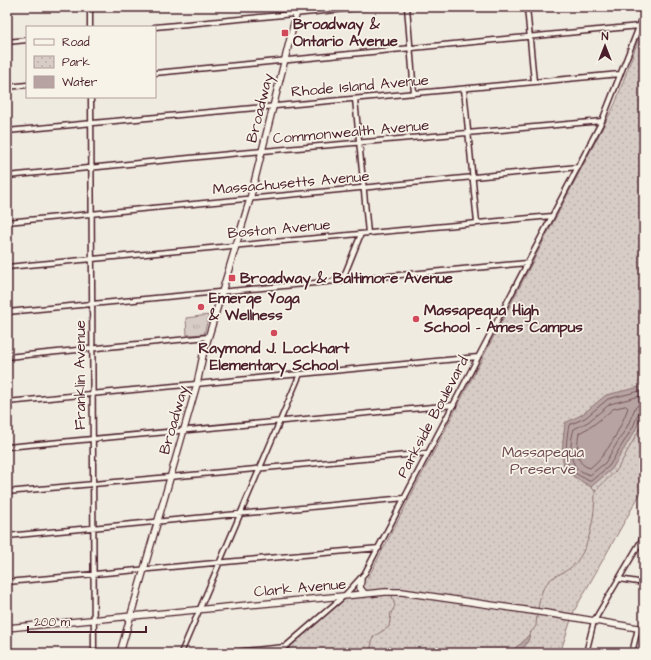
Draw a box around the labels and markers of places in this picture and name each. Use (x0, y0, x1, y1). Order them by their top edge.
place label: Broadway & Ontario Avenue (293, 14, 398, 52)
marker: Broadway & Ontario Avenue (280, 28, 290, 38)
place label: Broadway & Baltimore Avenue (240, 268, 453, 290)
marker: Broadway & Baltimore Avenue (227, 273, 237, 283)
place label: Emerge Yoga & Wellness (208, 288, 300, 326)
place label: Massapequa High School - Ames Campus (423, 300, 583, 338)
marker: Emerge Yoga & Wellness (196, 302, 206, 312)
marker: Massapequa High School - Ames Campus (411, 314, 421, 324)
marker: Raymond J. Lockhart Elementary School (269, 328, 279, 338)
place label: Raymond J. Lockhart Elementary School (199, 338, 350, 377)

